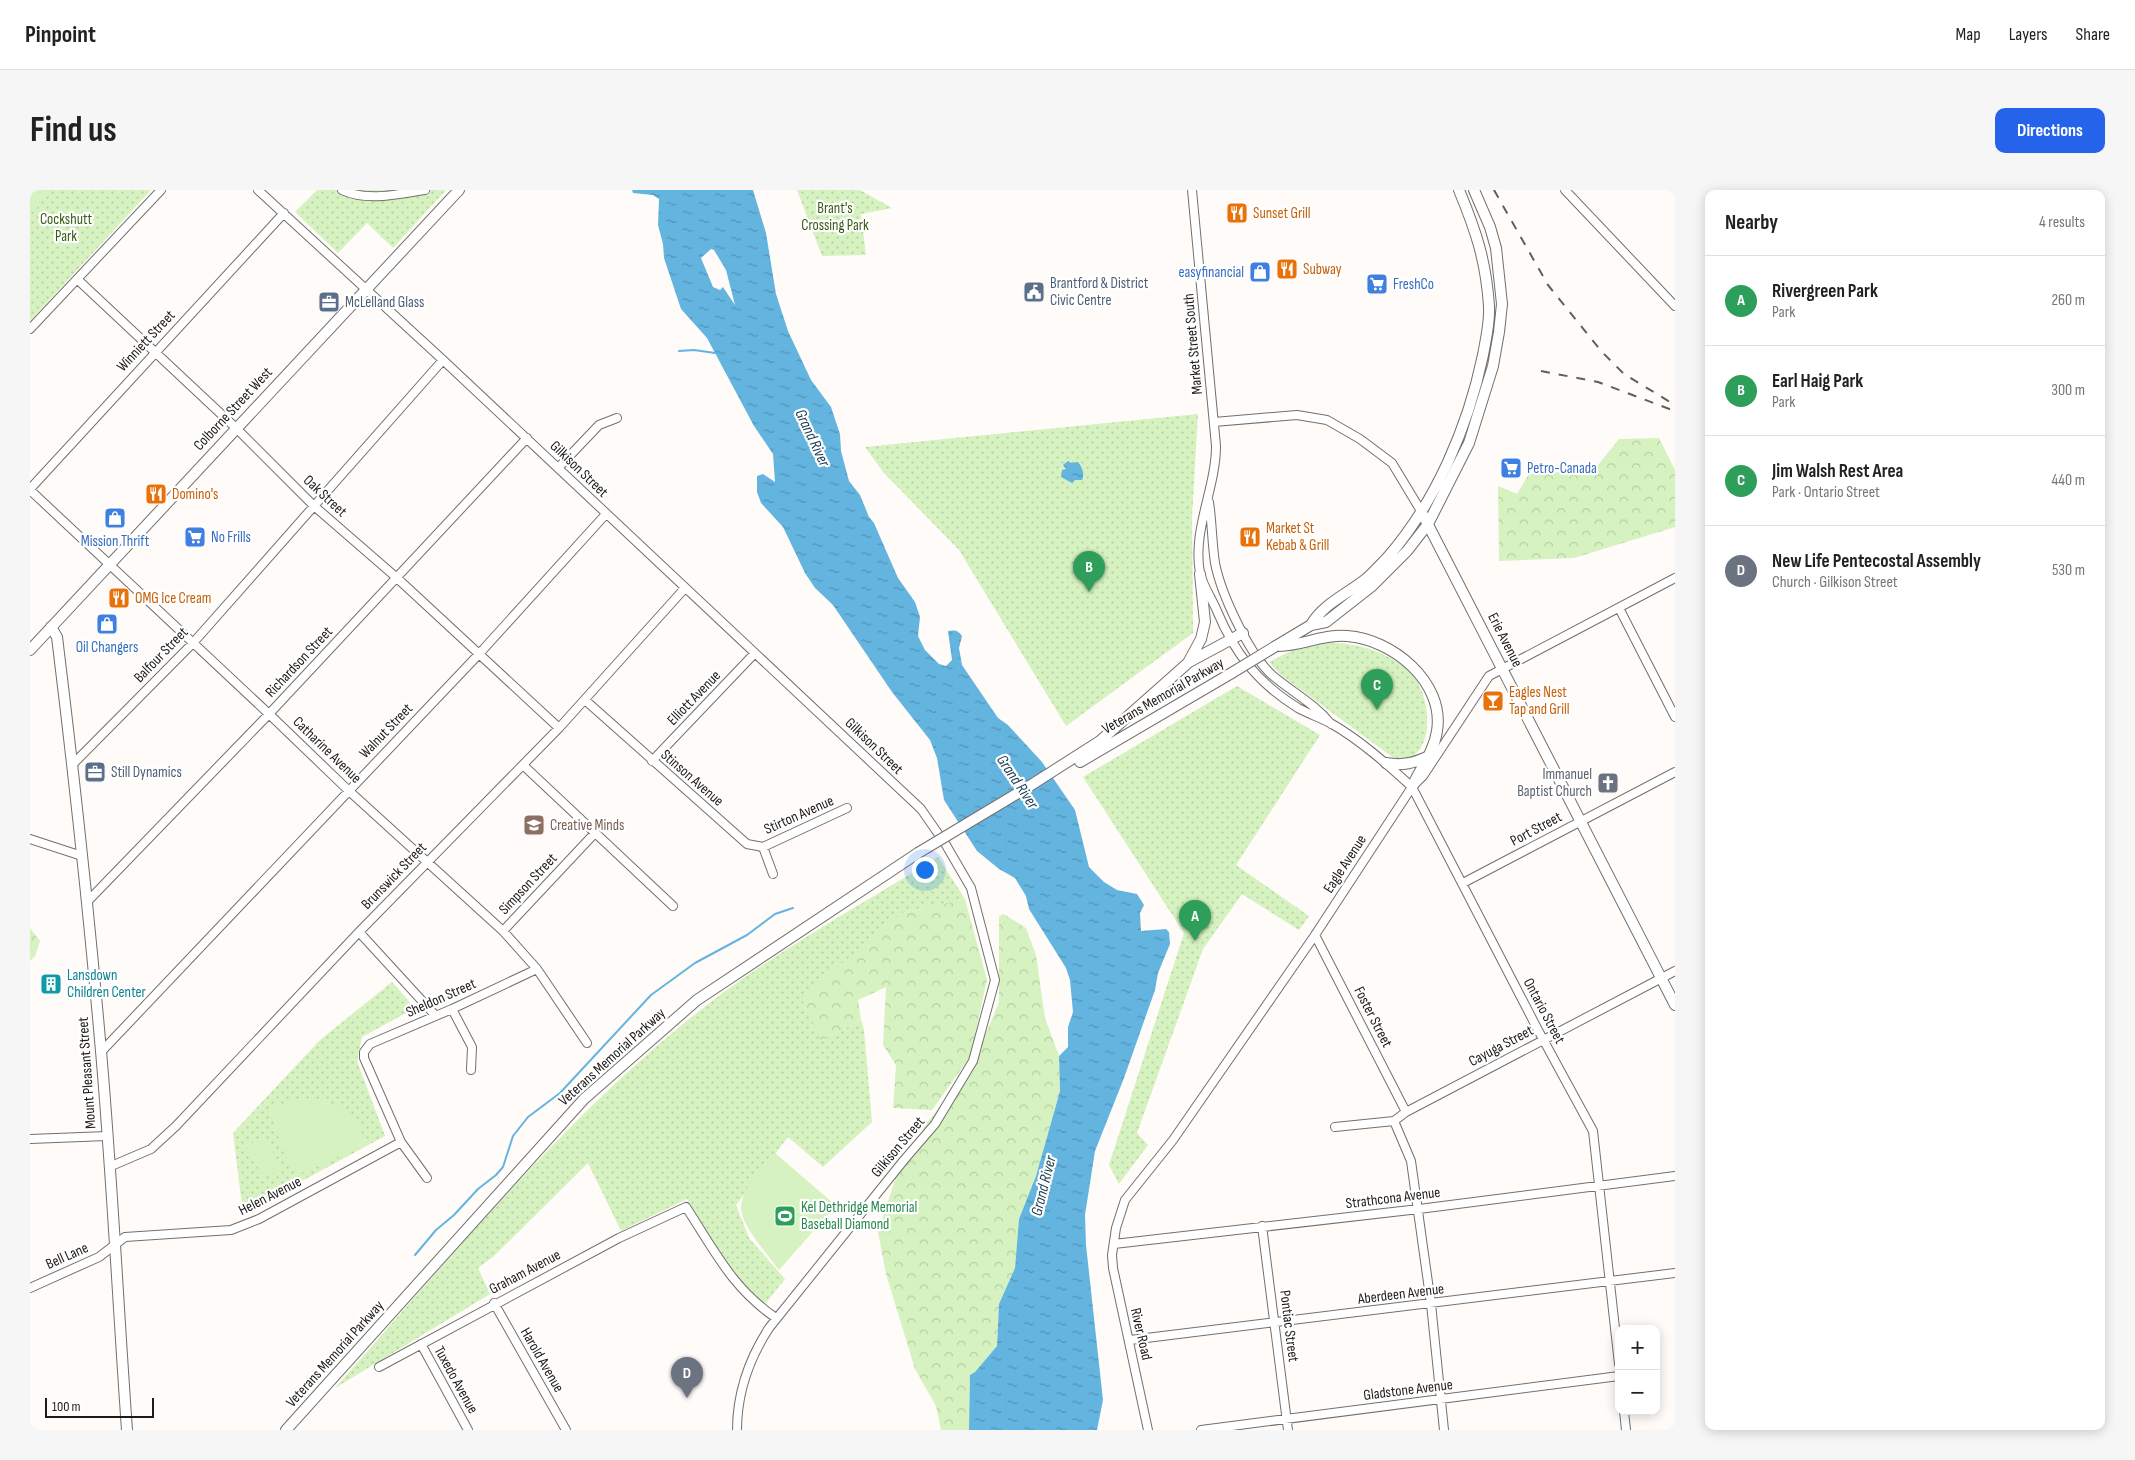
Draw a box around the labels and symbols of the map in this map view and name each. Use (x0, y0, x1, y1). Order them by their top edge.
park label: Brant's Crossing Park (801, 199, 869, 235)
restaurant icon: Sunset Grill (1225, 201, 1249, 225)
place label: Sunset Grill (1253, 204, 1311, 223)
park label: Cockshutt Park (40, 210, 92, 246)
restaurant icon: Subway (1275, 257, 1299, 281)
shop icon: easyfinancial (1248, 260, 1272, 284)
place label: Subway (1303, 260, 1342, 279)
place label: easyfinancial (1178, 263, 1244, 282)
supermarket icon: FreshCo (1365, 272, 1389, 296)
place label: Brantford & District Civic Centre (1050, 274, 1149, 310)
place label: FreshCo (1393, 275, 1434, 294)
public building icon: Brantford & District Civic Centre (1022, 280, 1046, 304)
office icon: McLelland Glass (317, 290, 341, 314)
place label: McLelland Glass (345, 293, 424, 312)
street label: Market Street South (1179, 293, 1207, 395)
street label: Winniett Street (113, 306, 180, 376)
street label: Colborne Street West (189, 363, 277, 455)
water label: Grand River (790, 406, 834, 470)
street label: Gilkison Street (546, 437, 612, 502)
supermarket icon: Petro-Canada (1499, 456, 1523, 480)
place label: Petro-Canada (1527, 459, 1597, 478)
street label: Oak Street (299, 471, 351, 521)
restaurant icon: Domino's (144, 482, 168, 506)
place label: Domino's (172, 485, 218, 504)
shop icon: Mission Thrift (103, 506, 127, 530)
place label: Market St Kebab & Grill (1266, 519, 1329, 555)
supermarket icon: No Frills (183, 525, 207, 549)
restaurant icon: Market St Kebab & Grill (1238, 525, 1262, 549)
place label: No Frills (211, 528, 251, 547)
place label: Mission Thrift (81, 532, 150, 551)
pin: B (1073, 551, 1105, 592)
restaurant icon: OMG Ice Cream (107, 586, 131, 610)
place label: OMG Ice Cream (135, 589, 211, 608)
street label: Erie Avenue (1483, 610, 1527, 670)
shop icon: Oil Changers (95, 612, 119, 636)
street label: Richardson Street (261, 622, 337, 702)
street label: Balfour Street (130, 623, 192, 687)
place label: Oil Changers (76, 638, 138, 657)
street label: Veterans Memorial Parkway (1099, 653, 1227, 739)
street label: Elliott Avenue (663, 666, 725, 730)
pin: C (1361, 669, 1393, 710)
place label: Eagles Nest Tap and Grill (1509, 683, 1570, 719)
bar icon: Eagles Nest Tap and Grill (1481, 689, 1505, 713)
street label: Walnut Street (355, 699, 417, 763)
street label: Catharine Avenue (289, 713, 365, 787)
street label: Gilkison Street (841, 714, 907, 779)
street label: Stinson Avenue (657, 745, 727, 811)
water label: Grand River (992, 751, 1042, 813)
office icon: Still Dynamics (83, 760, 107, 784)
place label: Still Dynamics (111, 763, 182, 782)
place label: Immanuel Baptist Church (1517, 765, 1592, 801)
church icon: Immanuel Baptist Church (1596, 771, 1620, 795)
street label: Stirton Avenue (761, 791, 837, 839)
street label: Port Street (1507, 807, 1565, 850)
school or university icon: Creative Minds (522, 813, 546, 837)
place label: Creative Minds (550, 816, 624, 835)
street label: Eagle Avenue (1319, 831, 1371, 897)
street label: Brunswick Street (357, 838, 431, 914)
street label: Simpson Street (495, 849, 562, 919)
your location (912, 857, 938, 883)
pin: A (1179, 900, 1211, 941)
place label: Lansdown Children Center (67, 966, 147, 1002)
building icon: Lansdown Children Center (39, 972, 63, 996)
street label: Sheldon Street (403, 974, 479, 1022)
street label: Ontario Street (1519, 975, 1569, 1047)
street label: Foster Street (1350, 983, 1397, 1051)
street label: Veterans Memorial Parkway (555, 1004, 670, 1110)
street label: Mount Pleasant Street (74, 1016, 100, 1130)
street label: Cayuga Street (1465, 1021, 1537, 1071)
street label: Gilkison Street (867, 1112, 929, 1181)
water label: Grand River (1027, 1154, 1061, 1218)
street label: Helen Avenue (235, 1172, 305, 1220)
street label: Strathcona Avenue (1345, 1183, 1441, 1213)
place label: Kel Dethridge Memorial Baseball Diamond (801, 1198, 917, 1234)
sports icon: Kel Dethridge Memorial Baseball Diamond (773, 1204, 797, 1228)
street label: Bell Lane (43, 1238, 91, 1274)
street label: Graham Avenue (486, 1245, 564, 1299)
street label: Aberdeen Avenue (1356, 1279, 1445, 1309)
street label: Pontiac Street (1275, 1289, 1303, 1363)
street label: Veterans Memorial Parkway (282, 1296, 388, 1411)
street label: River Road (1126, 1306, 1156, 1362)
street label: Harold Avenue (516, 1324, 568, 1396)
street label: Tuxedo Avenue (430, 1343, 482, 1417)
pin: D (671, 1357, 703, 1398)
street label: Gladstone Avenue (1362, 1375, 1454, 1405)
scale bar (45, 1395, 154, 1418)

